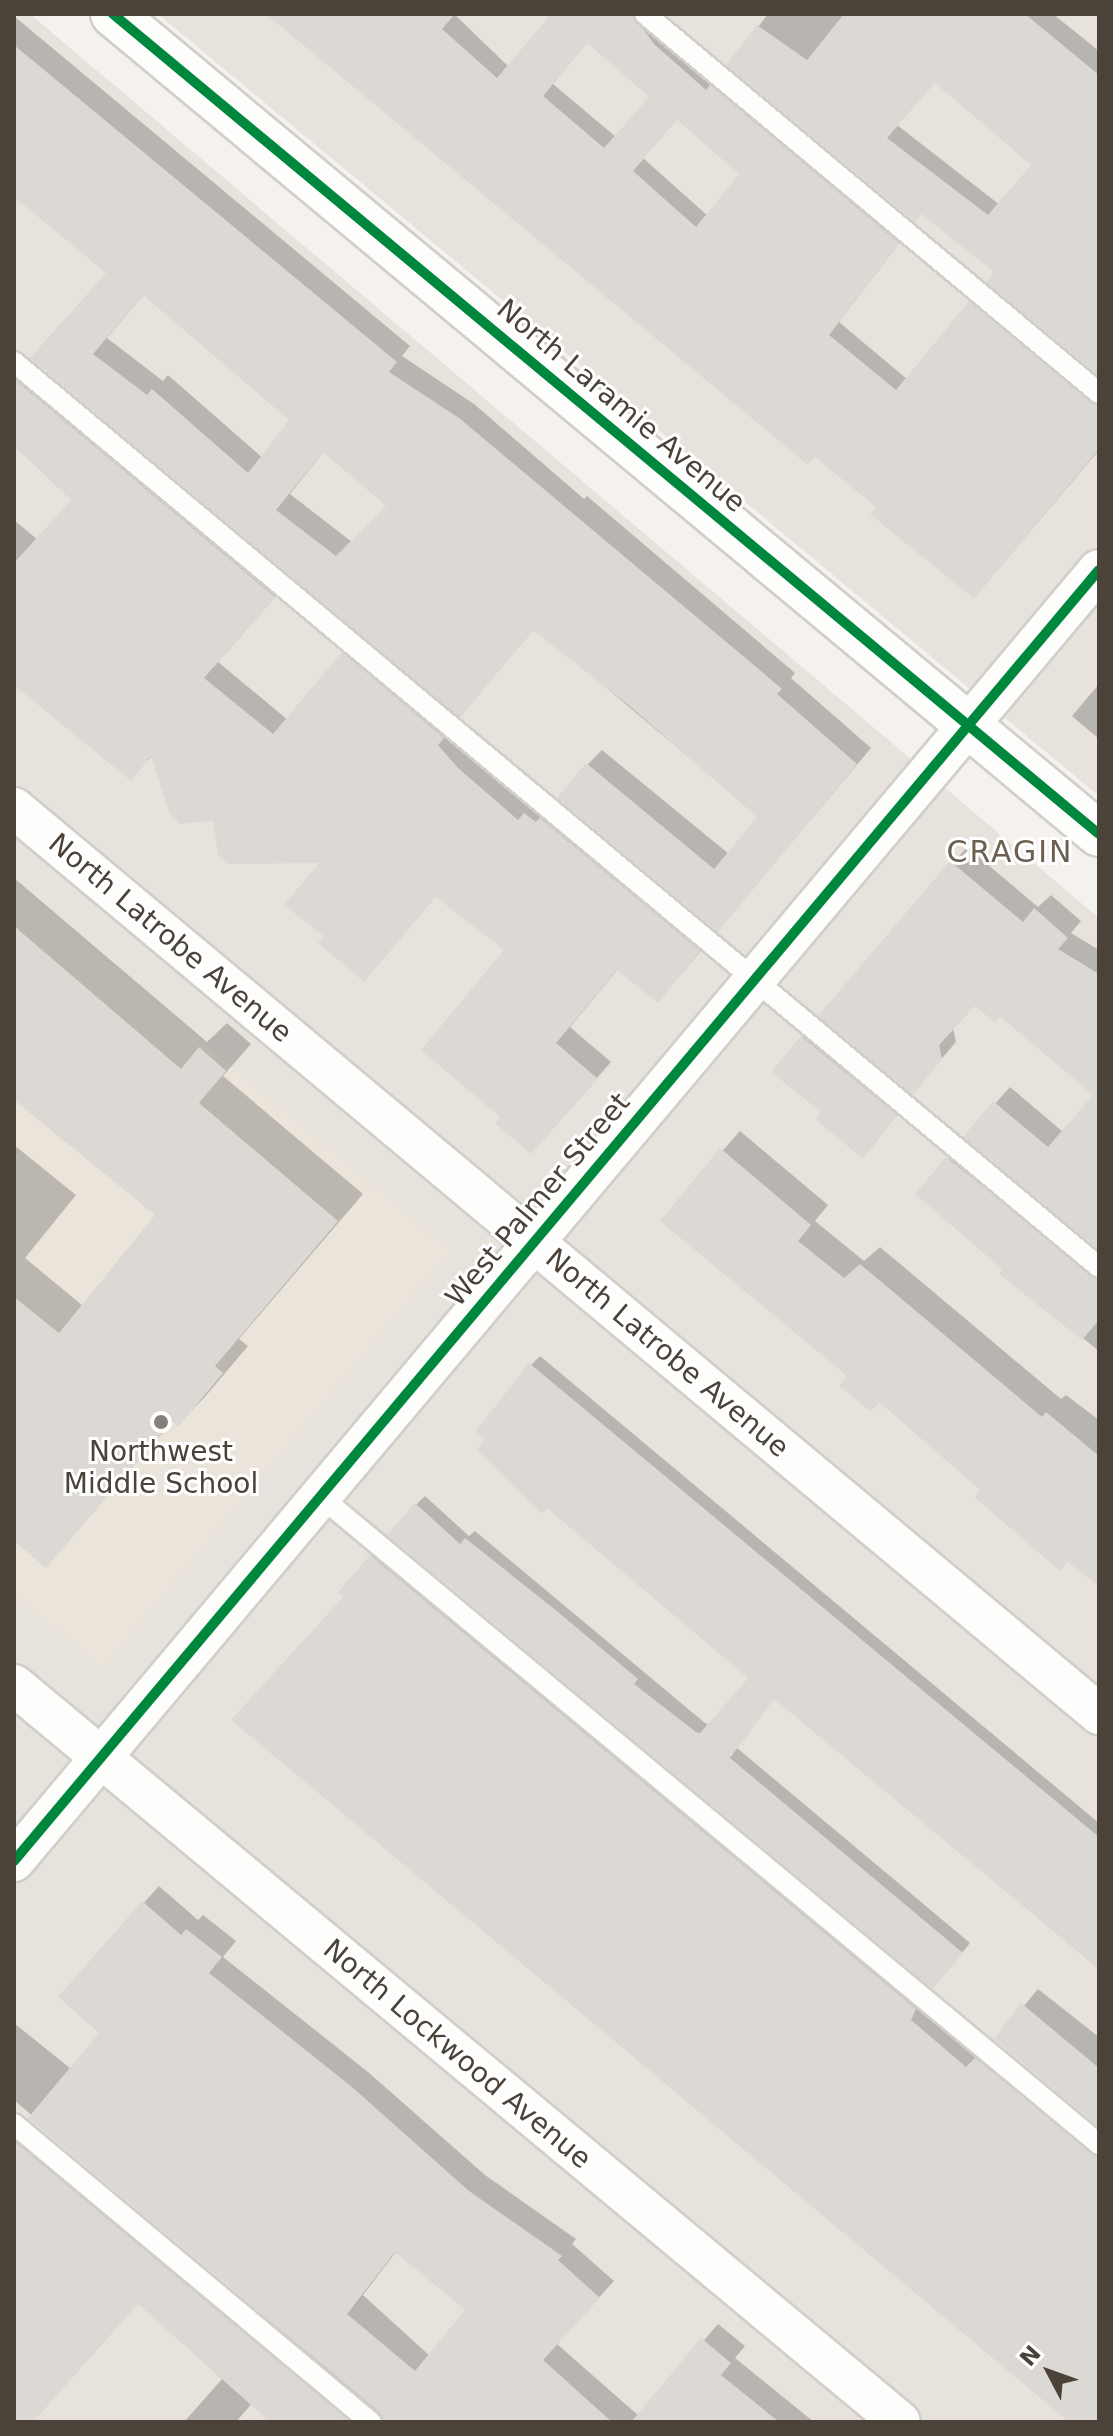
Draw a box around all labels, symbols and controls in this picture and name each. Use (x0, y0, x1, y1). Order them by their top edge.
street label: North Laramie Avenue (490, 292, 752, 520)
street label: North Latrobe Avenue (42, 826, 298, 1050)
district label: CRAGIN (946, 834, 1074, 870)
street label: West Palmer Street (439, 1086, 637, 1314)
street label: North Latrobe Avenue (539, 1241, 795, 1465)
marker: Northwest Middle School (152, 1413, 170, 1431)
place label: Northwest Middle School (64, 1435, 258, 1501)
street label: North Lockwood Avenue (316, 1932, 598, 2176)
north arrow (1009, 2332, 1089, 2412)
text: N (1015, 2341, 1046, 2371)

